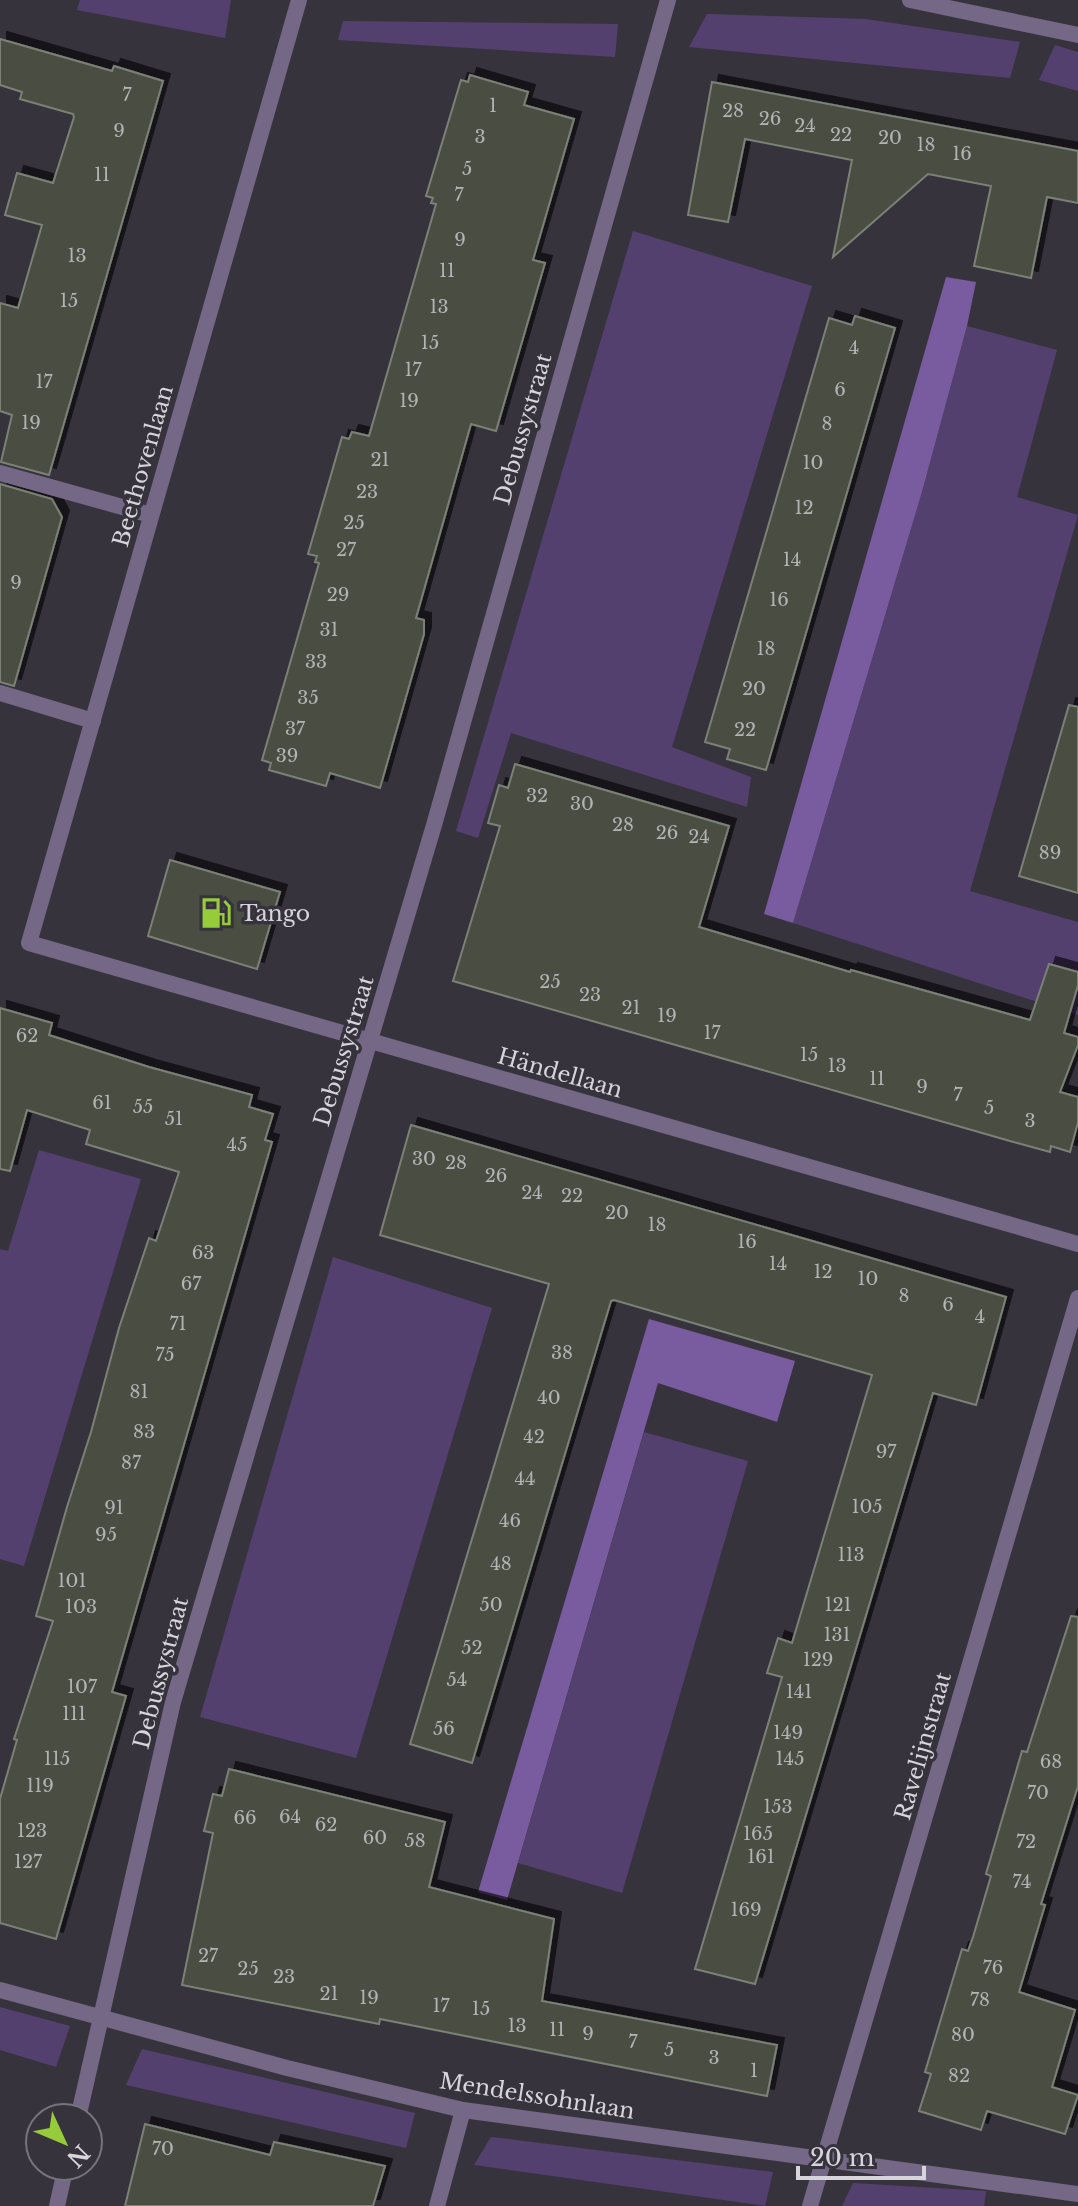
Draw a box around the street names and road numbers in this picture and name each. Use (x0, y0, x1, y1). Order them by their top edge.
street label: Debussystraat (488, 350, 558, 508)
street label: Beethovenlaan (107, 382, 179, 550)
street label: Debussystraat (308, 972, 380, 1130)
street label: Händellaan (494, 1042, 626, 1104)
street label: Debussystraat (128, 1593, 194, 1752)
street label: Ravelijnstraat (889, 1668, 957, 1823)
street label: Mendelssohnlaan (438, 2067, 636, 2125)

